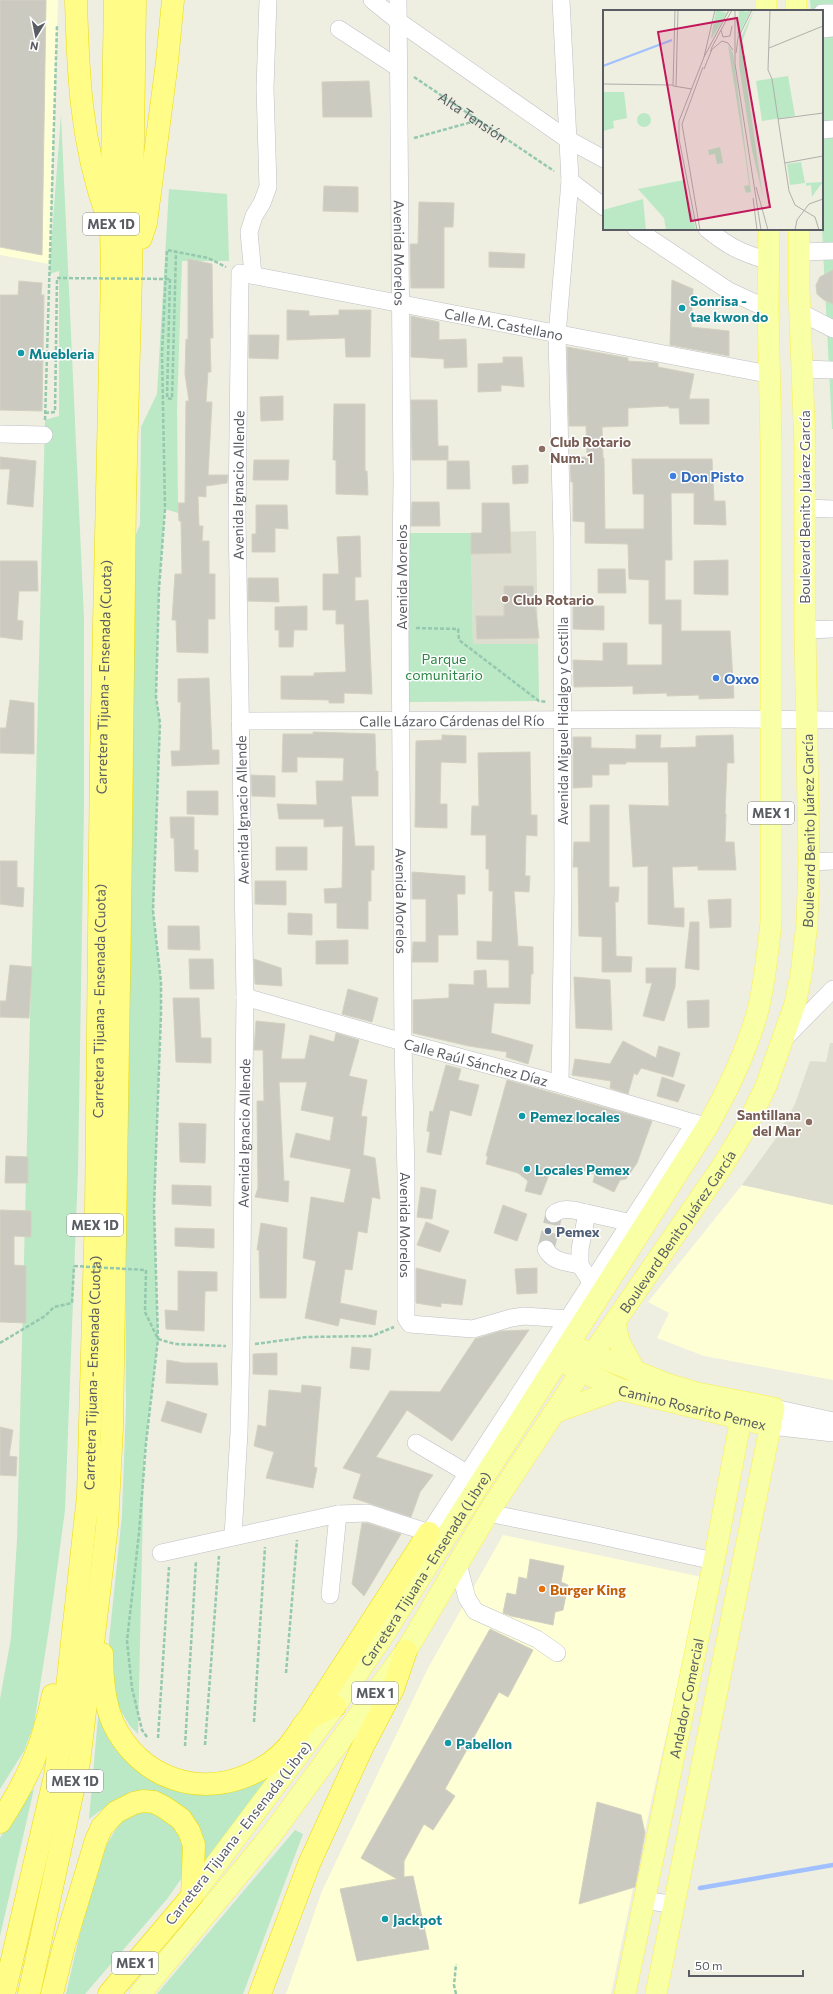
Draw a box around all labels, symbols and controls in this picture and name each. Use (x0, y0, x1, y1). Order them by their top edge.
inset map (603, 10, 823, 230)
north arrow (16, 16, 56, 56)
text: N (29, 39, 39, 53)
street label: Alta Tensión (436, 88, 510, 146)
street label: Avenida Morelos (391, 200, 409, 306)
road number: MEX 1D (83, 213, 139, 235)
place label: Sonrisa - tae kwon do (690, 292, 768, 325)
marker: Sonrisa - tae kwon do (677, 303, 687, 313)
street label: Calle M. Castellano (443, 304, 565, 343)
place label: Muebleria (29, 345, 94, 362)
marker: Muebleria (16, 348, 26, 358)
street label: Avenida Ignacio Allende (228, 410, 247, 560)
street label: Boulevard Benito Juárez García (796, 410, 813, 604)
place label: Club Rotario Num. 1 (550, 433, 631, 466)
marker: Club Rotario Num. 1 (537, 444, 547, 454)
place label: Don Pisto (681, 468, 744, 485)
marker: Don Pisto (668, 471, 678, 481)
street label: Avenida Morelos (393, 524, 410, 630)
street label: Carretera Tijuana - Ensenada (Cuota) (92, 560, 114, 794)
place label: Club Rotario (513, 591, 594, 608)
marker: Club Rotario (500, 594, 510, 604)
street label: Avenida Miguel Hidalgo y Costilla (554, 617, 571, 825)
park label: Parque comunitario (405, 650, 483, 683)
place label: Oxxo (724, 670, 759, 687)
marker: Oxxo (711, 673, 721, 683)
street label: Calle Lázaro Cárdenas del Río (359, 711, 545, 729)
street label: Boulevard Benito Juárez García (798, 734, 818, 928)
street label: Avenida Ignacio Allende (232, 735, 252, 885)
road number: MEX 1 (748, 802, 794, 824)
street label: Avenida Morelos (393, 848, 411, 954)
street label: Carretera Tijuana - Ensenada (Cuota) (89, 884, 108, 1118)
street label: Calle Raúl Sánchez Díaz (402, 1034, 550, 1089)
street label: Avenida Ignacio Allende (234, 1058, 253, 1208)
place label: Santillana del Mar (737, 1106, 801, 1139)
place label: Pemez locales (530, 1108, 620, 1125)
marker: Pemez locales (517, 1111, 527, 1121)
marker: Santillana del Mar (804, 1117, 814, 1127)
street label: Boulevard Benito Juárez García (615, 1147, 739, 1316)
place label: Locales Pemex (535, 1161, 630, 1178)
marker: Locales Pemex (522, 1164, 532, 1174)
street label: Avenida Morelos (398, 1172, 415, 1278)
road number: MEX 1D (67, 1214, 123, 1236)
place label: Pemex (556, 1223, 600, 1240)
marker: Pemex (543, 1226, 553, 1236)
street label: Carretera Tijuana - Ensenada (Cuota) (80, 1256, 103, 1490)
street label: Camino Rosarito Pemex (617, 1381, 769, 1433)
street label: Carretera Tijuana - Ensenada (Libre) (356, 1468, 494, 1669)
place label: Burger King (550, 1581, 626, 1598)
marker: Burger King (537, 1584, 547, 1594)
street label: Andador Comercial (665, 1637, 706, 1760)
road number: MEX 1 (352, 1682, 398, 1704)
place label: Pabellon (456, 1735, 512, 1752)
street label: Carretera Tijuana - Ensenada (Libre) (161, 1738, 315, 1928)
marker: Pabellon (443, 1738, 453, 1748)
road number: MEX 1D (47, 1770, 103, 1792)
place label: Jackpot (393, 1911, 442, 1928)
marker: Jackpot (380, 1914, 390, 1924)
road number: MEX 1 (112, 1952, 158, 1974)
scale bar (689, 1952, 803, 1978)
text: 50 m (695, 1958, 723, 1972)

